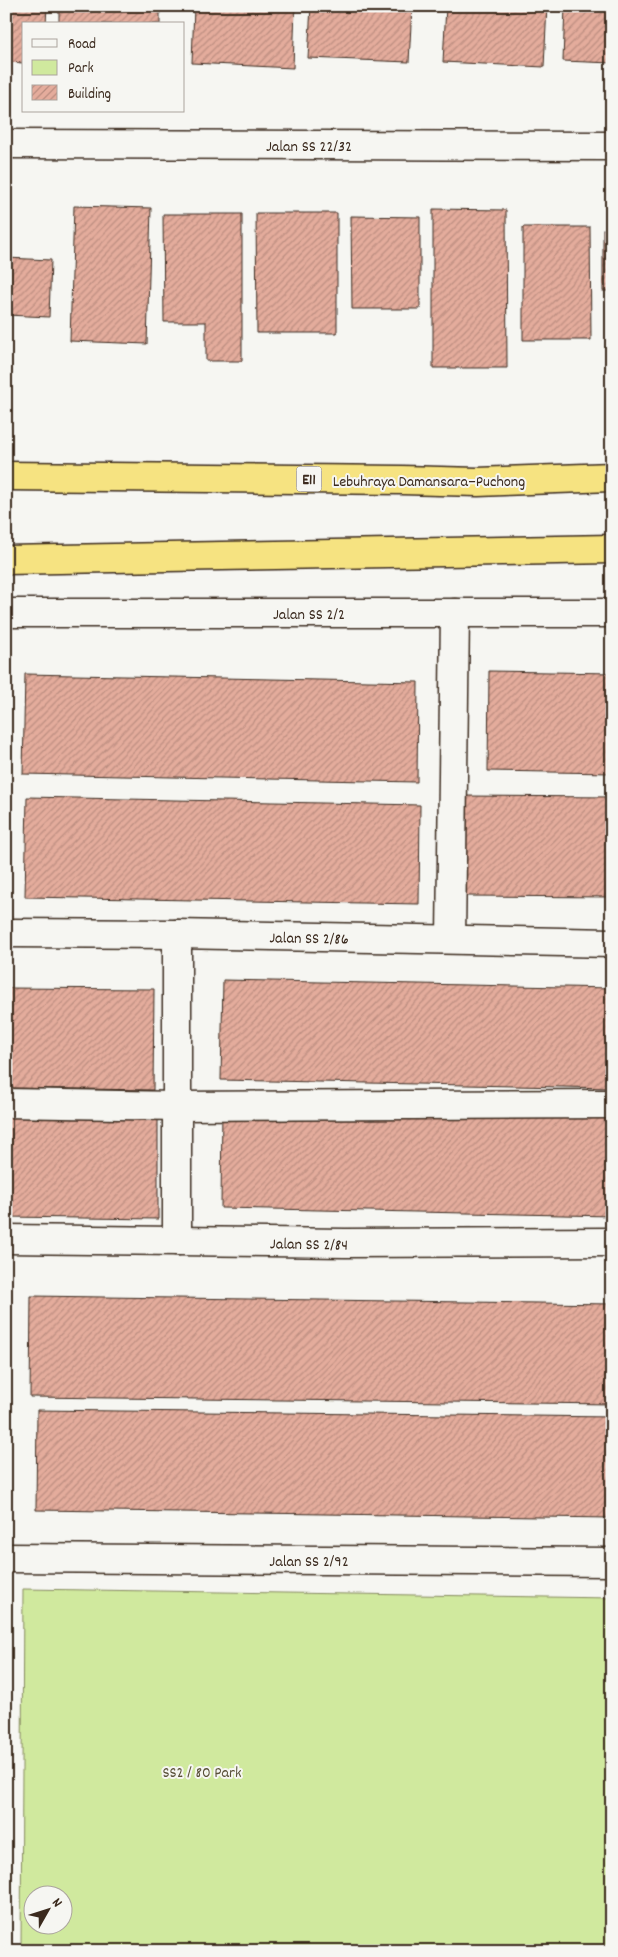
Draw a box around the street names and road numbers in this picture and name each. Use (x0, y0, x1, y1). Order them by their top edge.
street label: Jalan SS 22/32 (266, 136, 352, 159)
road number: E11 (296, 466, 322, 492)
street label: Lebuhraya Damansara–Puchong (333, 471, 525, 494)
street label: Jalan SS 2/2 (273, 604, 345, 627)
street label: Jalan SS 2/86 (269, 927, 349, 952)
street label: Jalan SS 2/84 (270, 1233, 348, 1258)
street label: Jalan SS 2/92 (269, 1551, 349, 1574)

